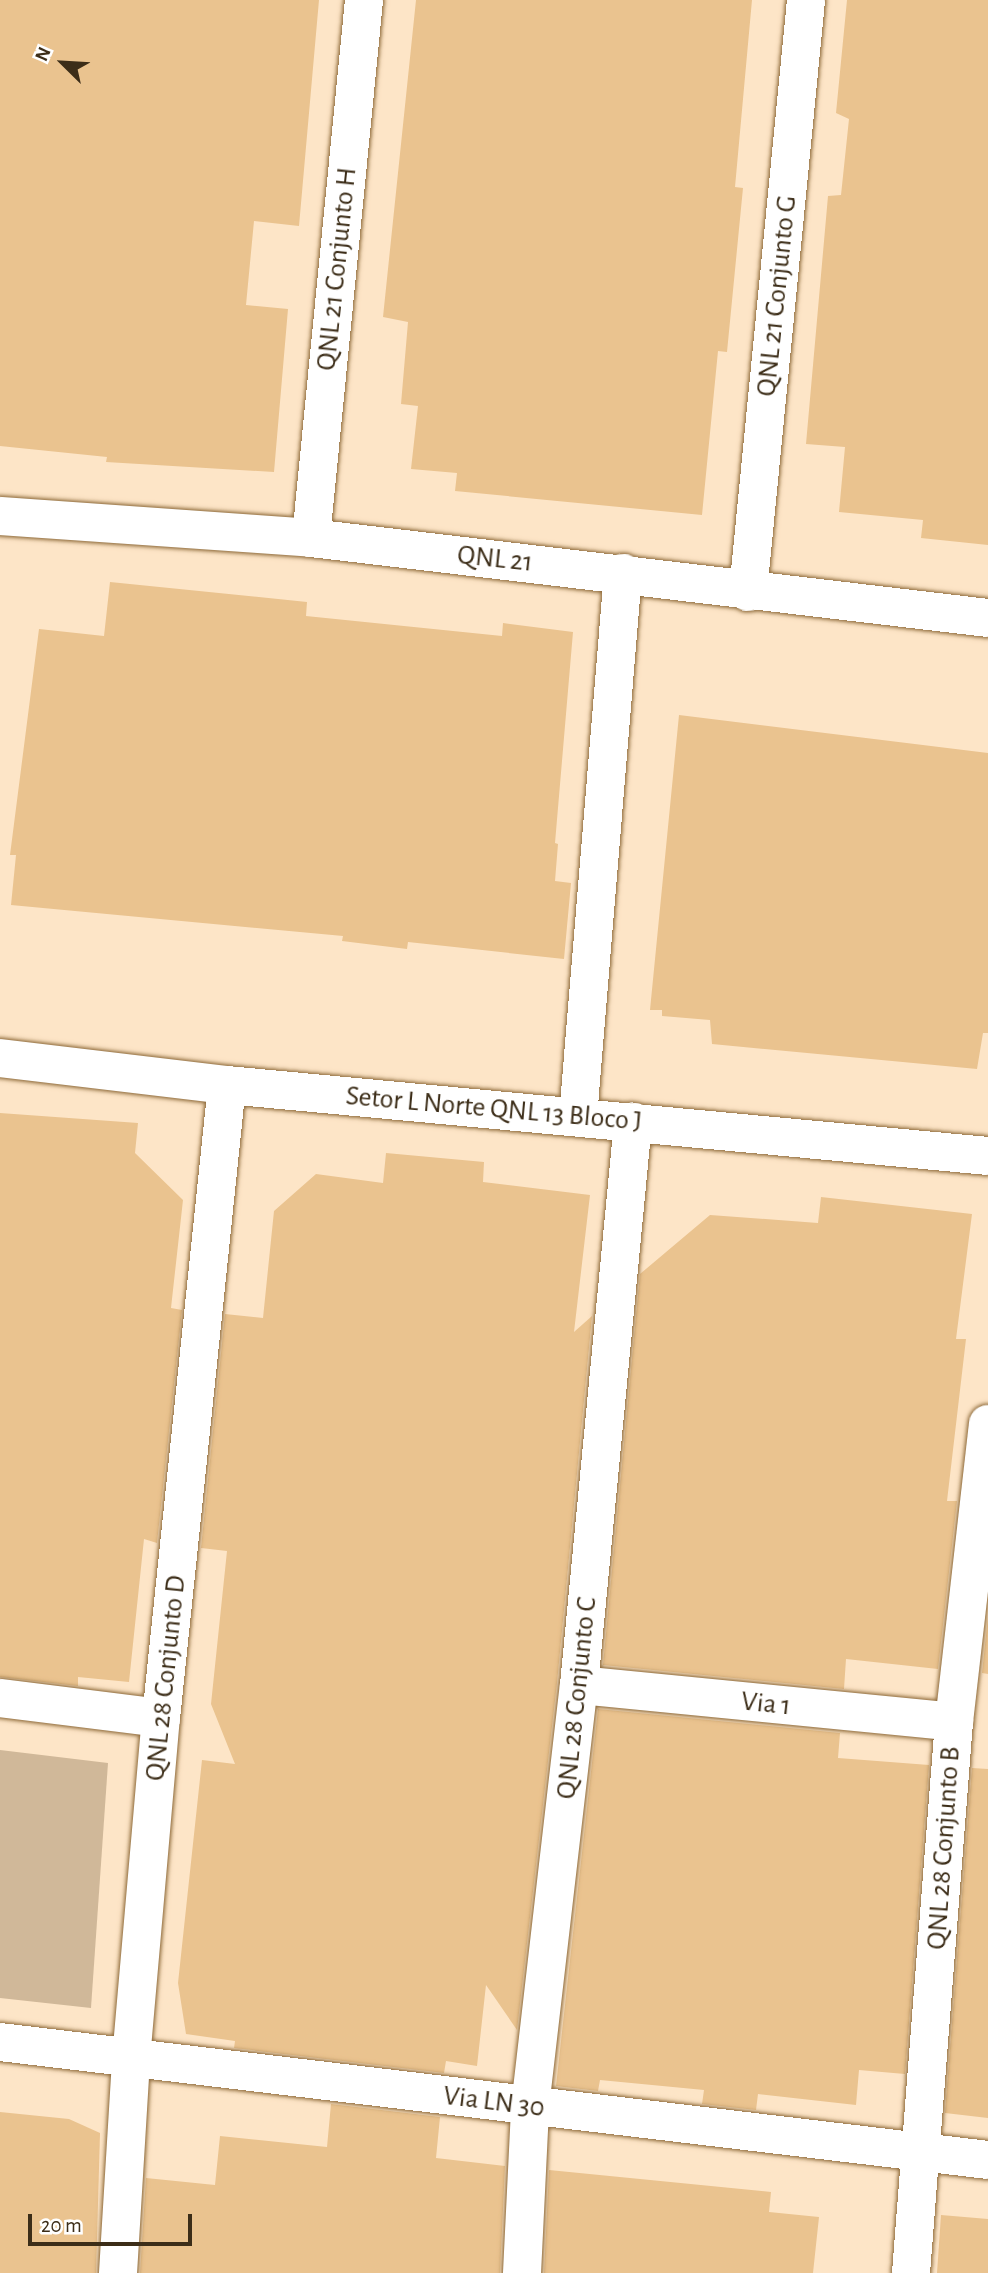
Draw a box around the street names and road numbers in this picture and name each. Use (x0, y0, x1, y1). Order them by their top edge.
street label: QNL 21 Conjunto H (310, 166, 364, 372)
street label: QNL 21 Conjunto G (750, 194, 804, 398)
street label: QNL 21 (456, 538, 534, 580)
street label: Setor L Norte QNL 13 Bloco J (344, 1079, 644, 1139)
street label: QNL 28 Conjunto D (138, 1573, 194, 1783)
street label: QNL 28 Conjunto C (550, 1595, 604, 1801)
street label: Via 1 (740, 1685, 792, 1723)
street label: QNL 28 Conjunto B (920, 1745, 968, 1951)
street label: Via LN 30 (441, 2079, 547, 2125)

